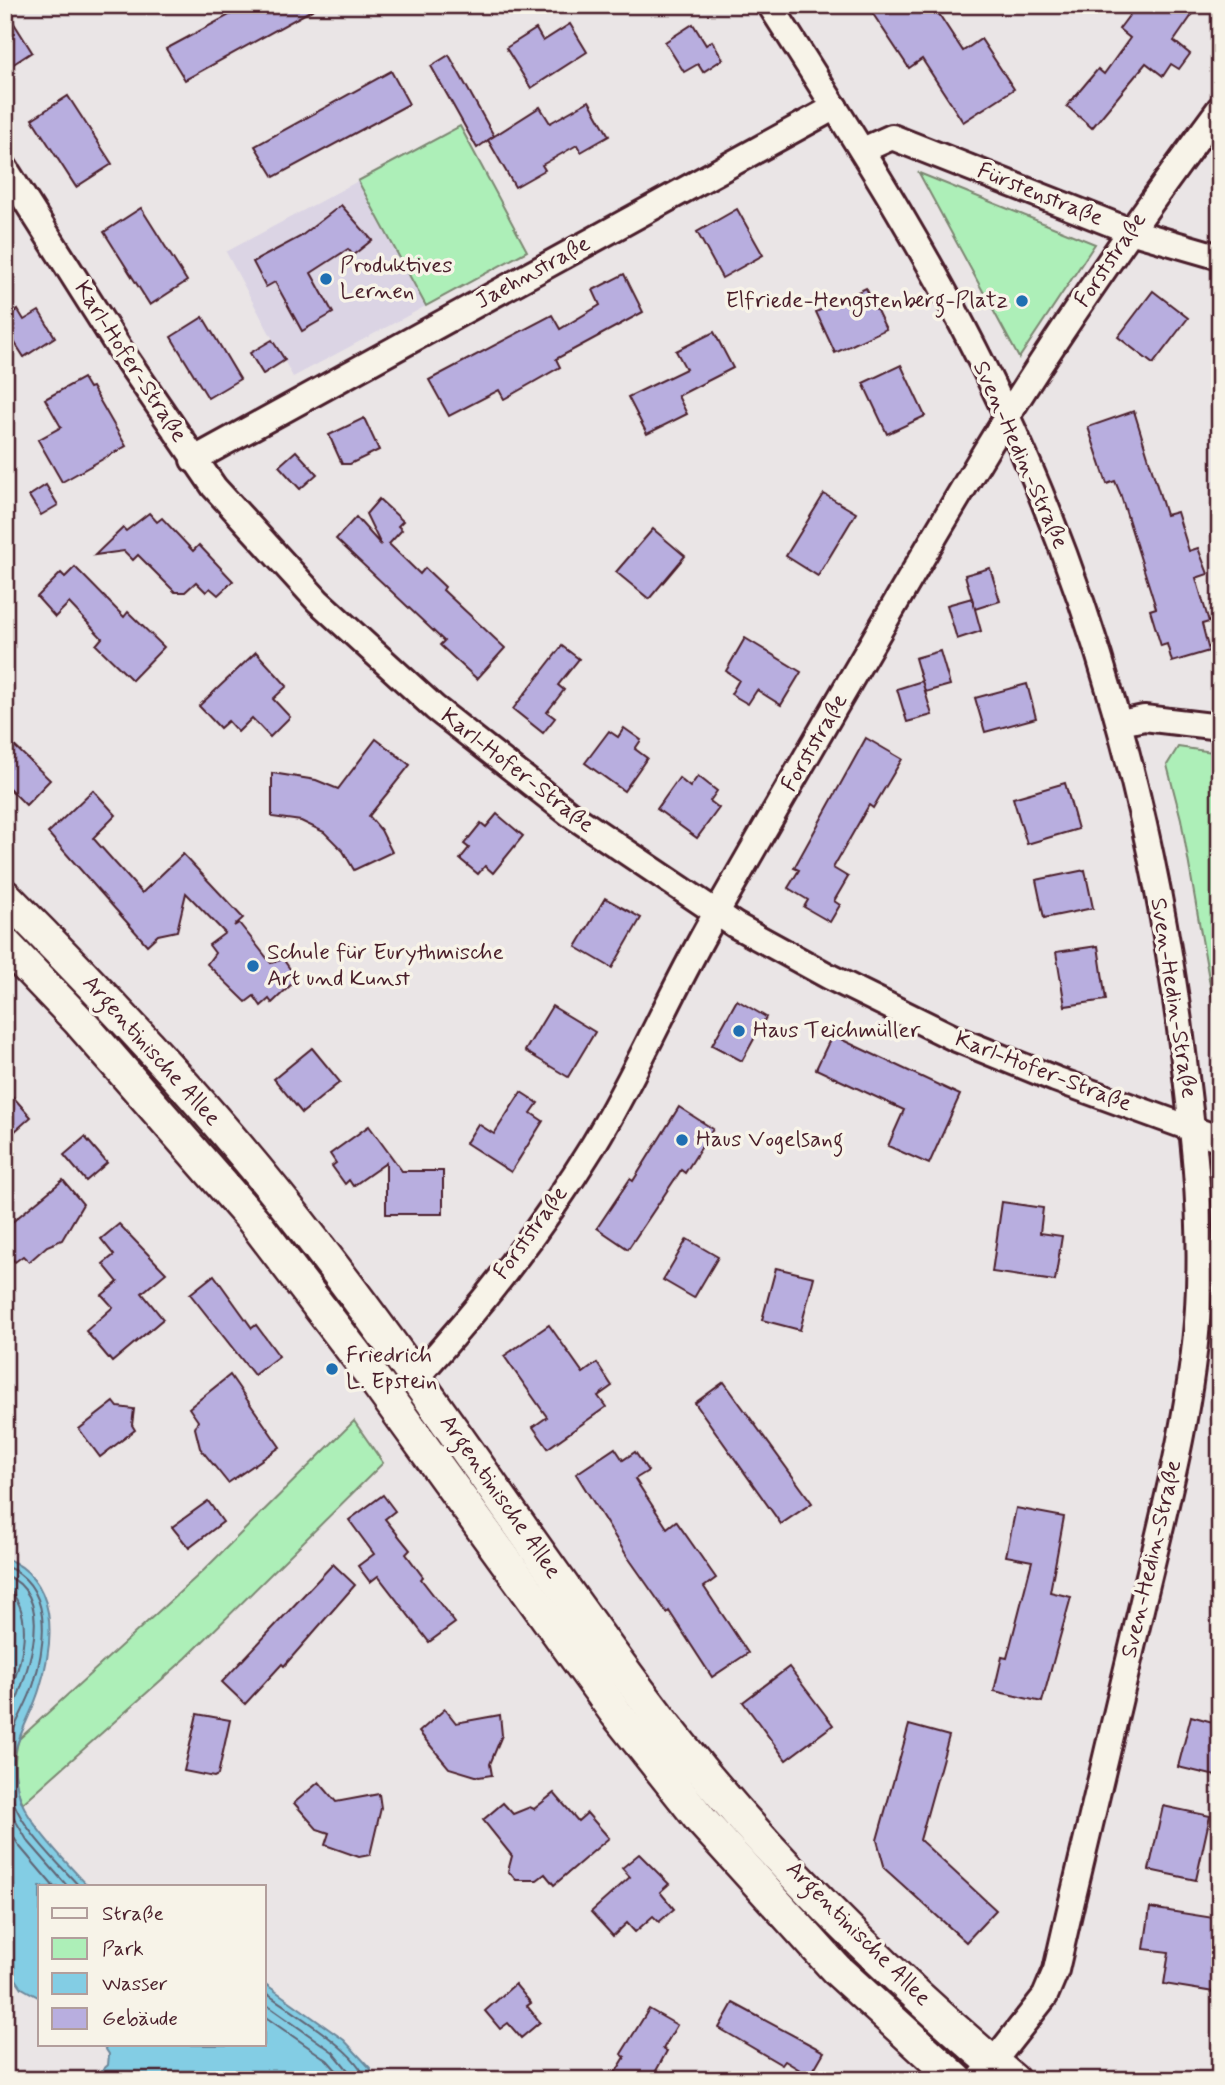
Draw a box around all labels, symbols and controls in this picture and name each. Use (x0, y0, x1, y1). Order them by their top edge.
street label: Fürstenstraße (973, 156, 1107, 234)
street label: Forststraße (1068, 207, 1154, 313)
street label: Jaehnstraße (470, 229, 596, 317)
place label: Produktives Lernen (340, 251, 453, 307)
marker: Produktives Lernen (318, 271, 334, 287)
street label: Karl-Hofer-Straße (67, 276, 193, 448)
place label: Elfriede-Hengstenberg-Platz (725, 286, 1008, 318)
marker: Elfriede-Hengstenberg-Platz (1014, 293, 1030, 309)
street label: Sven-Hedin-Straße (965, 356, 1075, 554)
street label: Forststraße (775, 688, 855, 798)
street label: Karl-Hofer-Straße (434, 702, 600, 840)
street label: Sven-Hedin-Straße (1142, 896, 1204, 1100)
place label: Schule für Eurythmische Art und Kunst (267, 938, 504, 994)
marker: Schule für Eurythmische Art und Kunst (245, 958, 261, 974)
street label: Argentinische Allee (74, 969, 227, 1134)
place label: Haus Teichmüller (753, 1016, 921, 1046)
marker: Haus Teichmüller (731, 1023, 747, 1039)
street label: Karl-Hofer-Straße (950, 1025, 1136, 1119)
place label: Haus Vogelsang (696, 1125, 844, 1157)
marker: Haus Vogelsang (674, 1132, 690, 1148)
street label: Forststraße (487, 1180, 575, 1286)
place label: Friedrich L. Epstein (346, 1341, 437, 1397)
marker: Friedrich L. Epstein (324, 1361, 340, 1377)
street label: Argentinische Allee (431, 1409, 568, 1586)
street label: Sven-Hedin-Straße (1115, 1457, 1189, 1661)
street label: Argentinische Allee (778, 1855, 937, 2014)
legend (38, 1885, 266, 2046)
text: Straße (102, 1900, 164, 1928)
text: Park (102, 1935, 144, 1963)
text: Wasser (102, 1970, 168, 1998)
text: Gebäude (102, 2005, 178, 2033)

